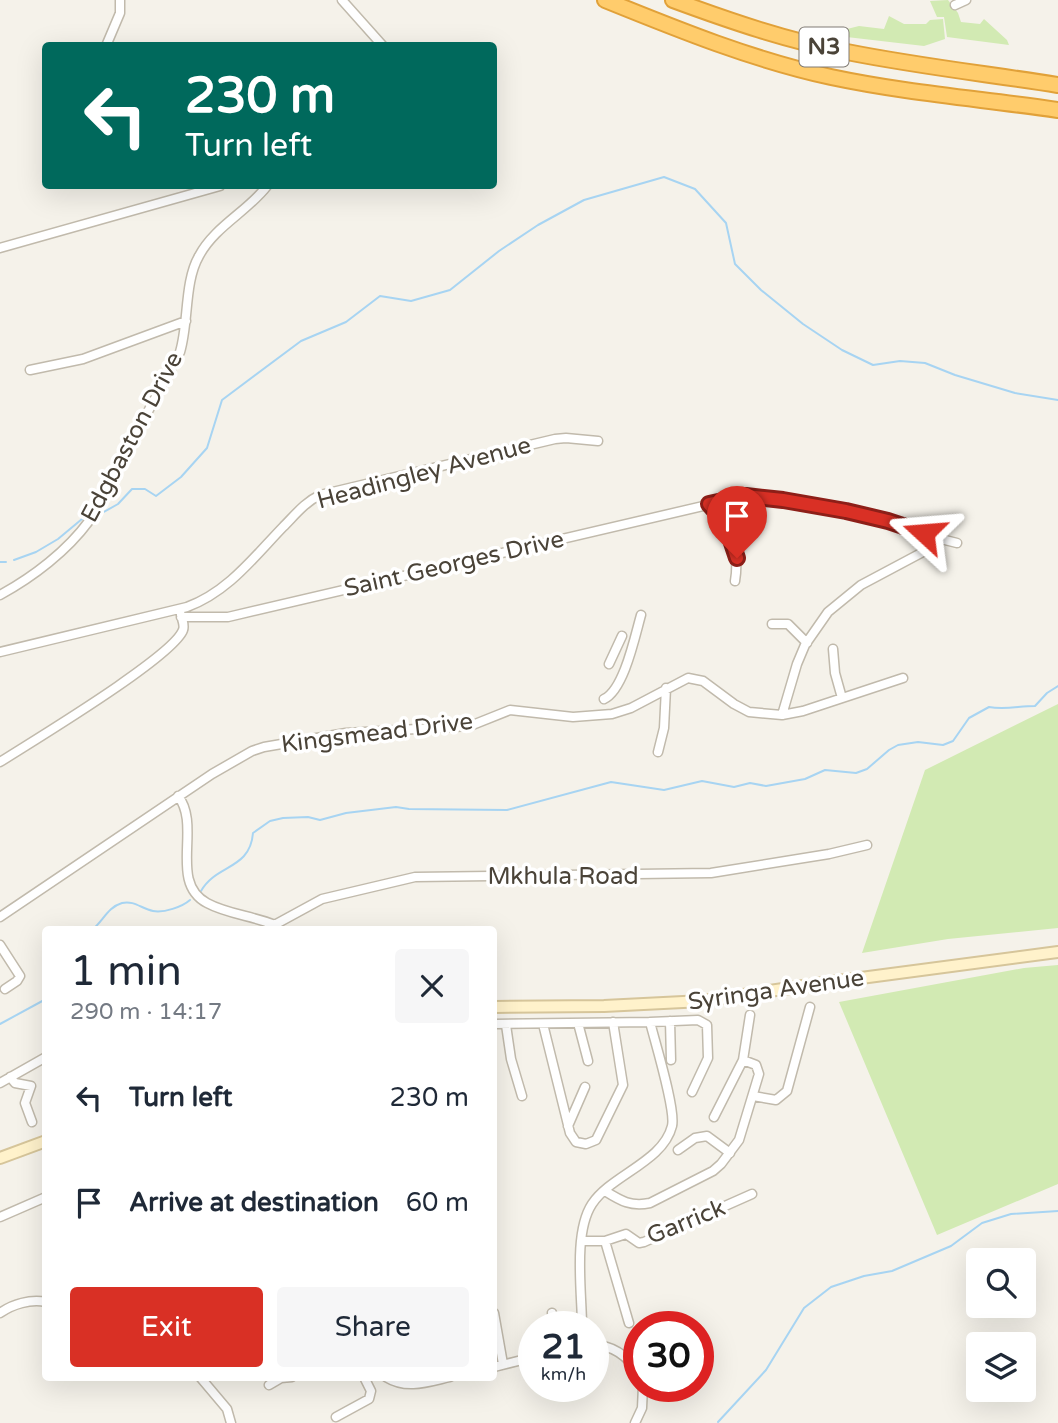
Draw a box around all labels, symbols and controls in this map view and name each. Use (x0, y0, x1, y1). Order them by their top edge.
road number: N3 (800, 28, 848, 66)
text: 230 m (185, 67, 335, 126)
icon: left (70, 70, 161, 161)
text: Turn left (185, 127, 312, 165)
street label: Edgbaston Drive (75, 347, 189, 527)
street label: Headingley Avenue (314, 430, 534, 516)
pin (707, 486, 767, 558)
position arrow (887, 496, 961, 570)
icon: arrive (718, 497, 756, 535)
street label: Saint Georges Drive (341, 525, 567, 603)
street label: Kingsmead Drive (279, 707, 475, 759)
street label: Mkhula Road (487, 862, 639, 891)
text: 1 min (70, 946, 182, 997)
button: close (395, 949, 469, 1023)
street label: Syringa Avenue (686, 963, 866, 1017)
text: 290 m · 14:17 (70, 998, 222, 1026)
icon: left (70, 1079, 108, 1117)
text: Turn left (129, 1082, 232, 1113)
text: 230 m (389, 1082, 469, 1113)
icon: arrive (70, 1184, 108, 1222)
text: Arrive at destination (129, 1187, 379, 1218)
text: 60 m (406, 1187, 469, 1218)
street label: Garrick (643, 1193, 729, 1251)
map controls (966, 1248, 1036, 1402)
button: search (966, 1248, 1036, 1318)
button: Exit (70, 1287, 263, 1367)
button: Share (277, 1287, 469, 1367)
speed limit sign: 30 (623, 1311, 714, 1402)
text: 21 (542, 1326, 585, 1368)
button: layers (966, 1332, 1036, 1402)
text: km/h (541, 1363, 586, 1385)

